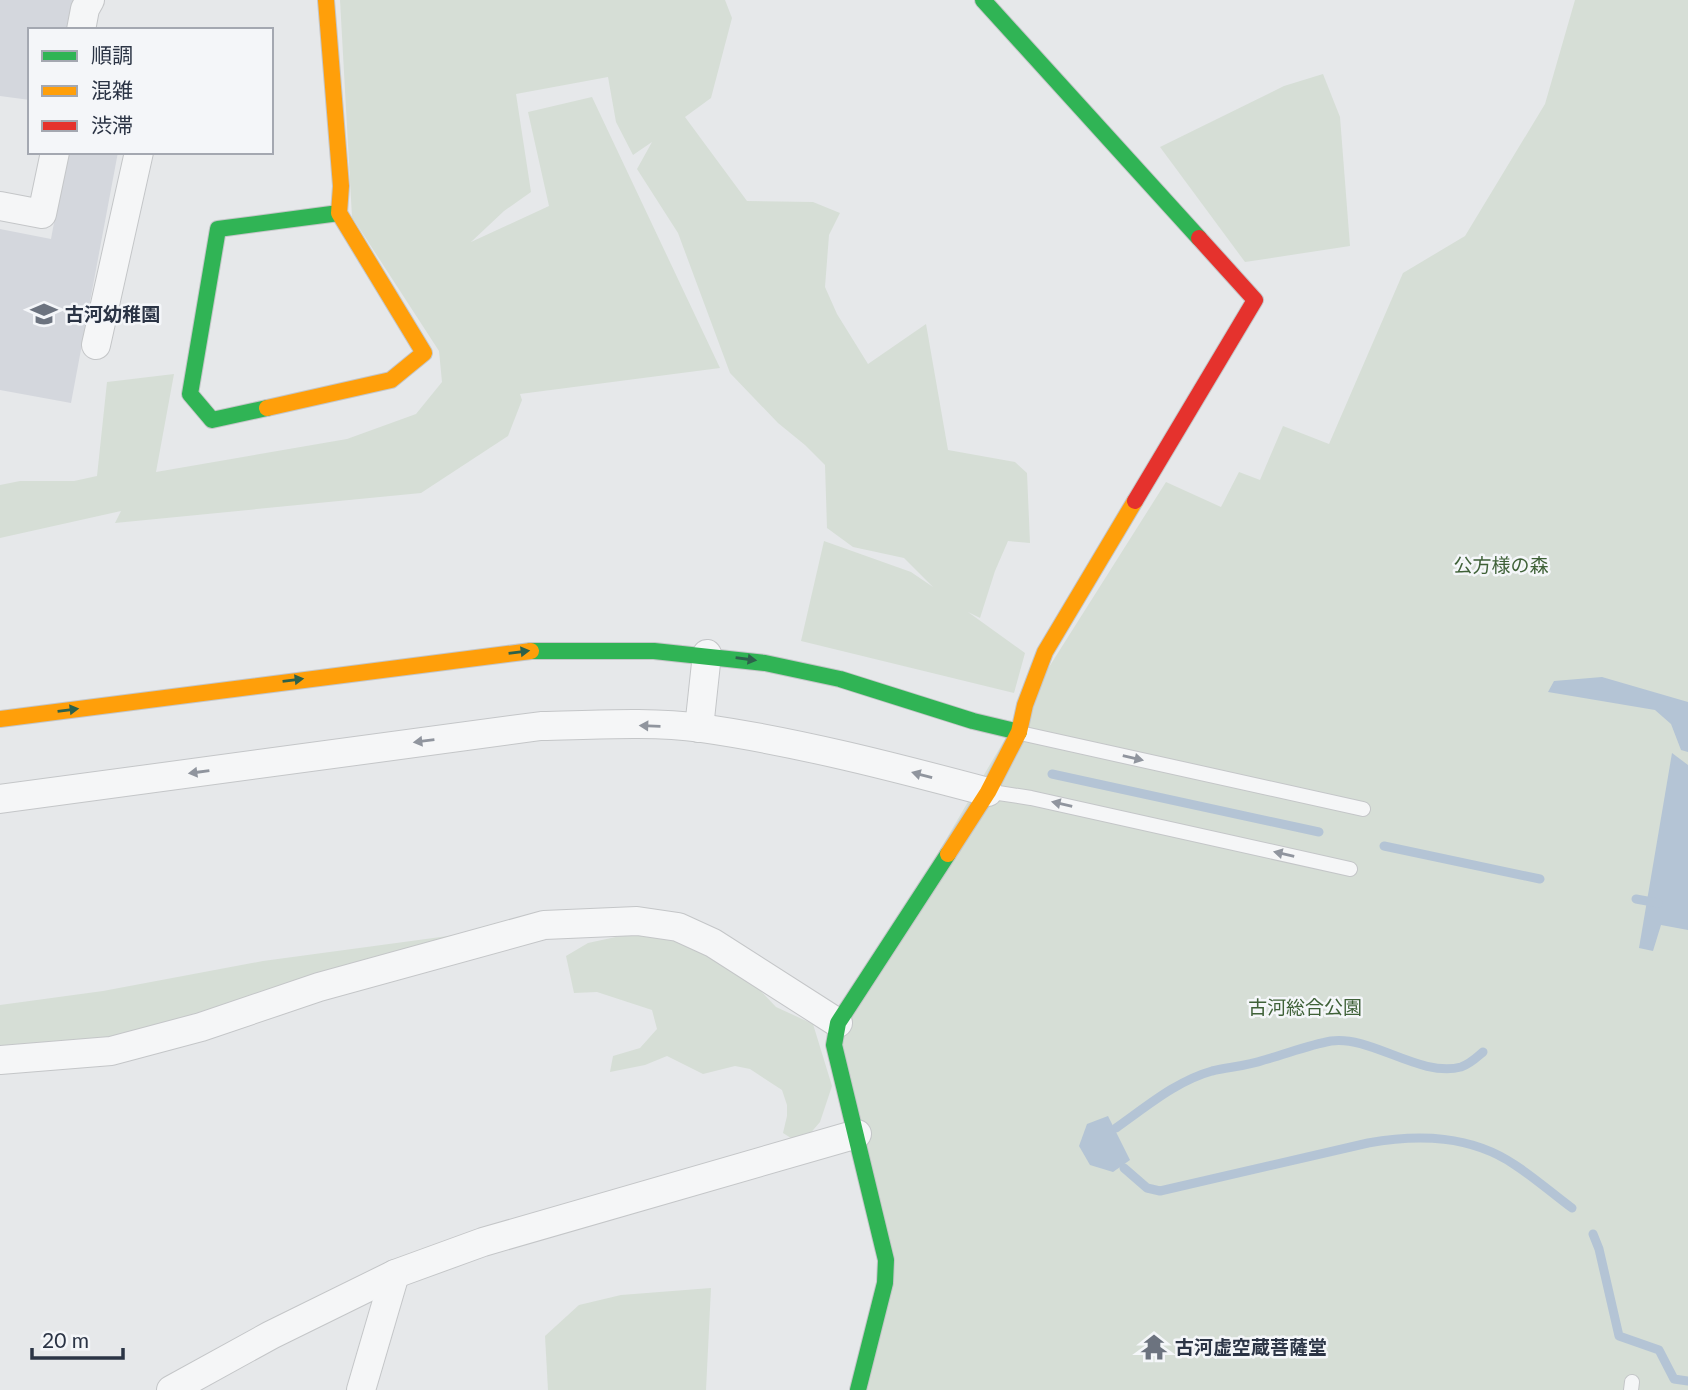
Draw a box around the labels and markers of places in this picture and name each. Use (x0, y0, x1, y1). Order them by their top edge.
school or university icon: 古河幼稚園 (29, 299, 59, 329)
place label: 古河幼稚園 (65, 302, 160, 325)
temple icon: 古河虚空蔵菩薩堂 (1139, 1332, 1169, 1362)
place label: 古河虚空蔵菩薩堂 (1175, 1335, 1327, 1358)

